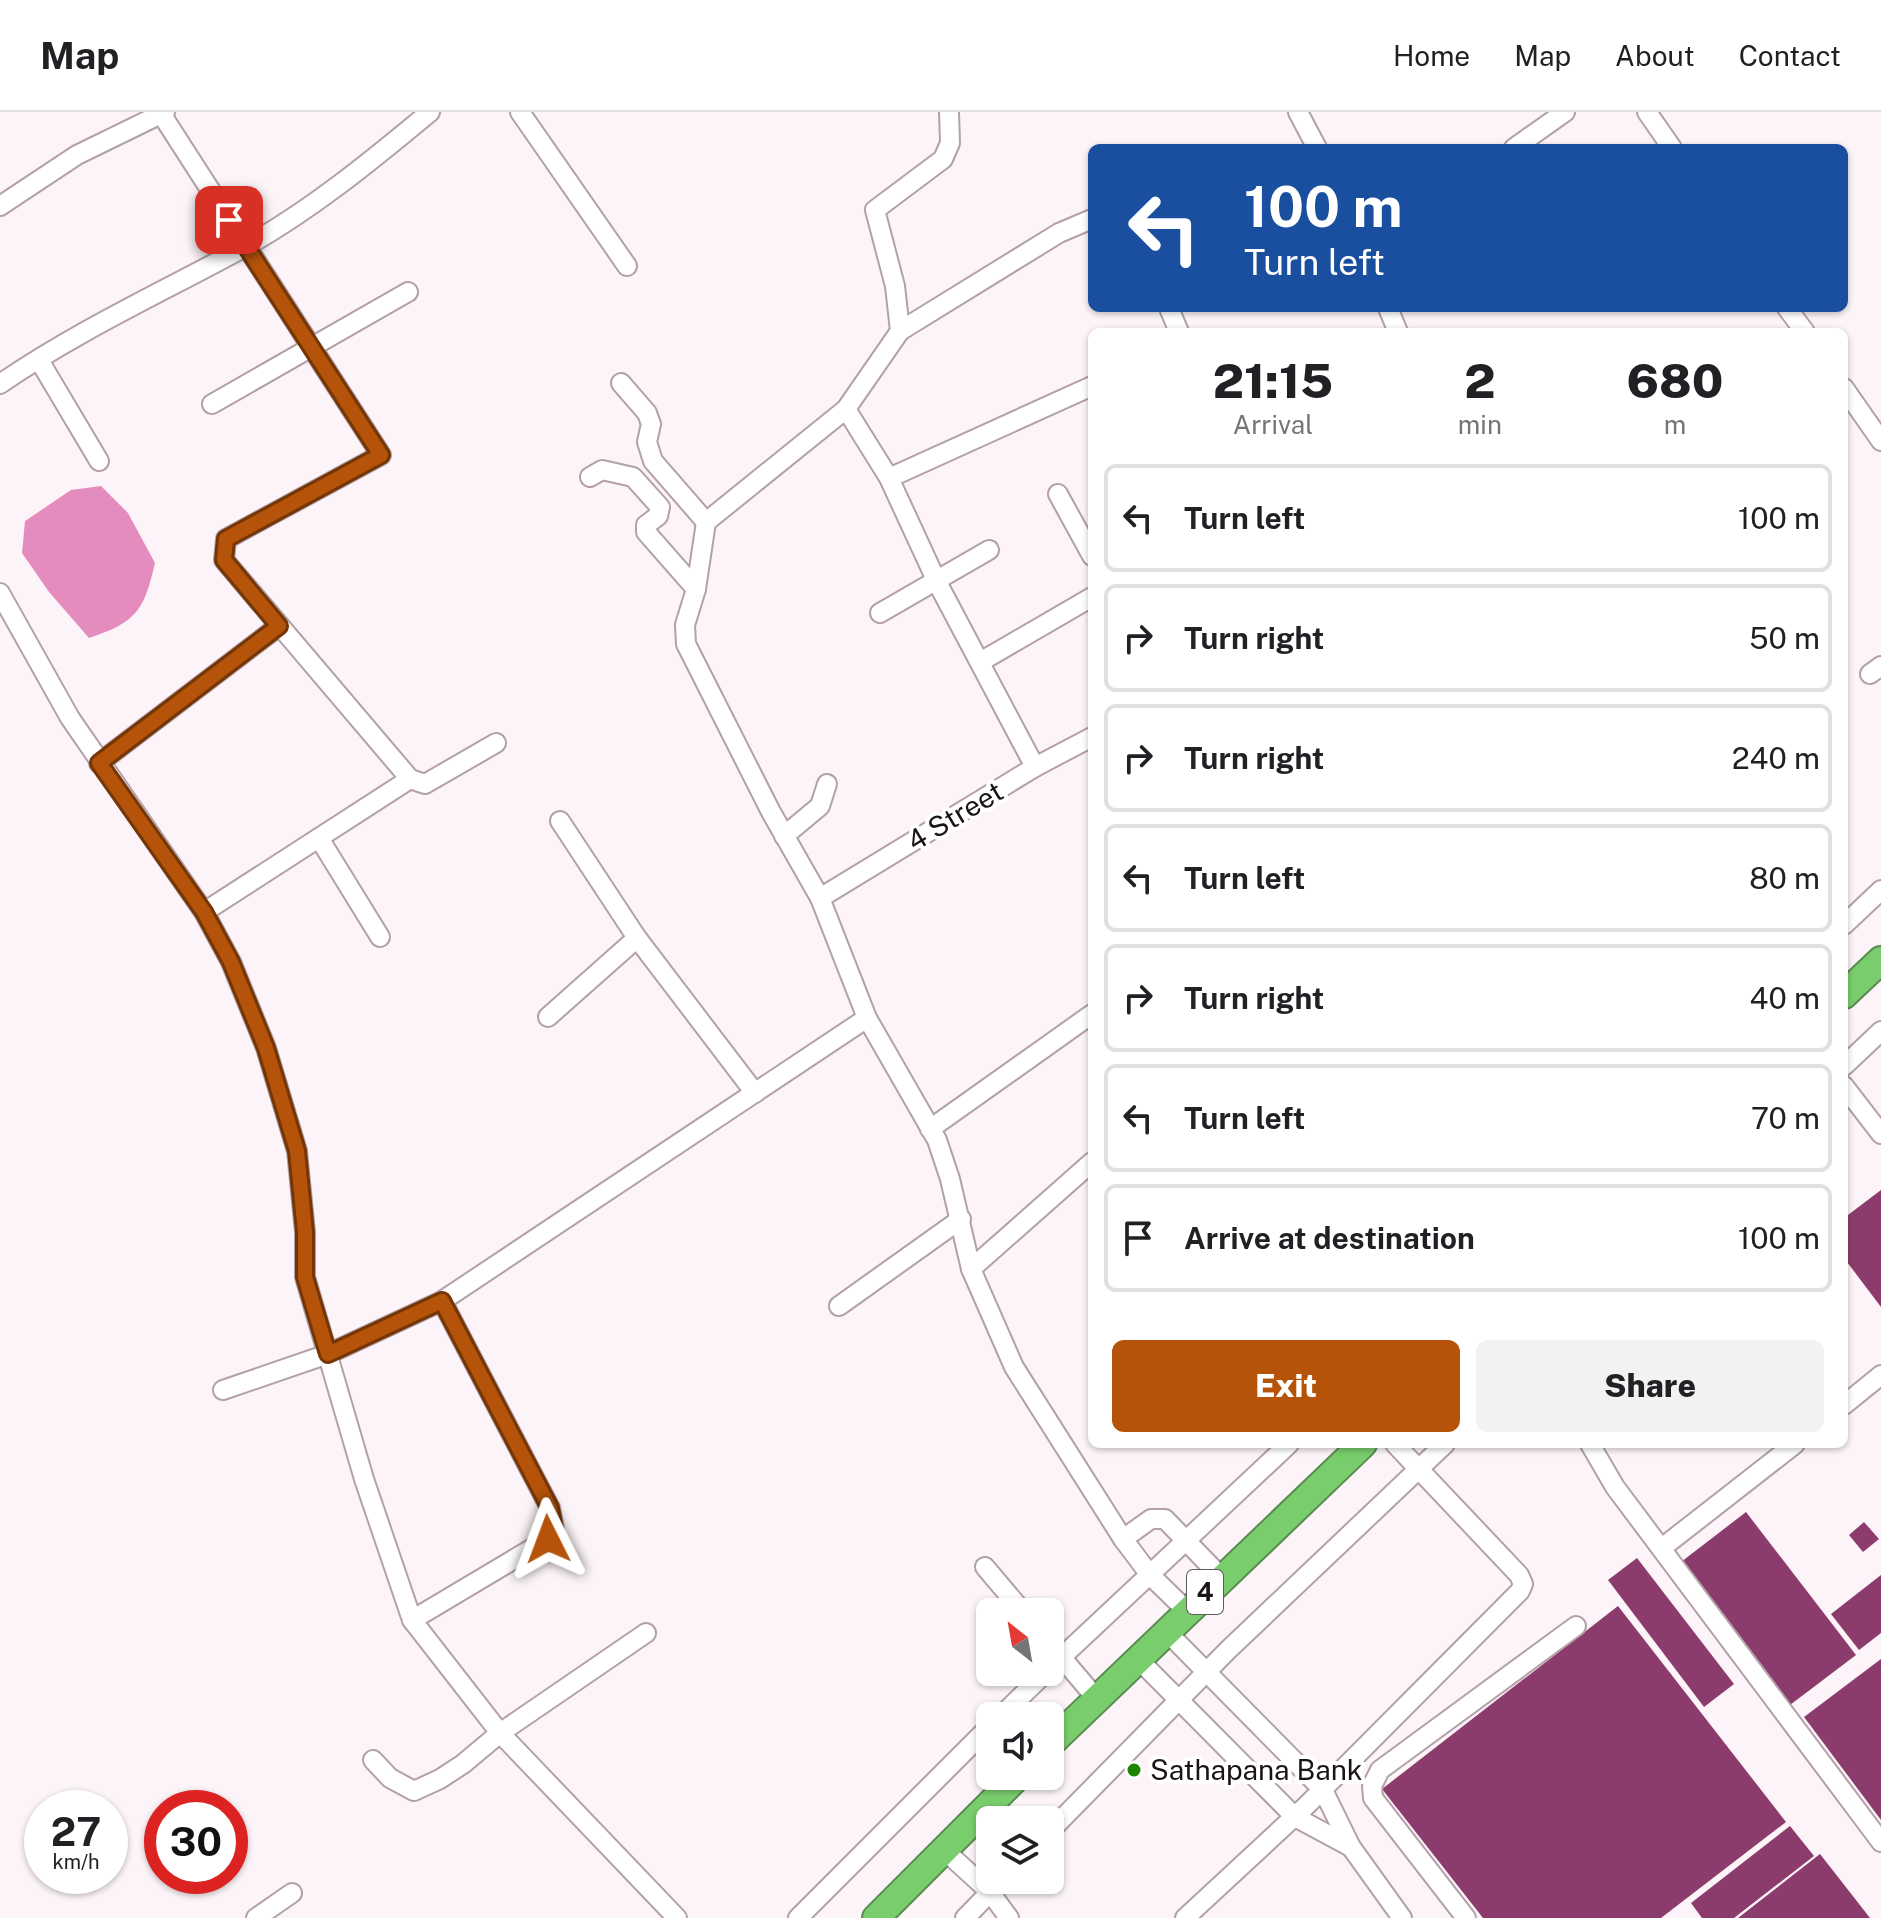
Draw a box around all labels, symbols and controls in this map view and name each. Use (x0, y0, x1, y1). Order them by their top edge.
text: Map (40, 33, 119, 78)
text: Home (1393, 39, 1470, 72)
text: Map (1514, 39, 1571, 72)
text: About (1615, 39, 1695, 72)
text: Contact (1739, 39, 1841, 72)
text: 100 m (1244, 174, 1403, 240)
icon: left (1112, 176, 1216, 280)
pin (195, 186, 263, 254)
icon: arrive (207, 198, 251, 242)
text: Turn left (1244, 241, 1385, 283)
text: 21:15 (1213, 352, 1333, 409)
text: 2 (1464, 352, 1496, 409)
text: 680 (1627, 352, 1723, 409)
text: Arrival (1233, 409, 1313, 440)
text: min (1458, 409, 1502, 440)
text: m (1664, 409, 1686, 440)
icon: left (1116, 496, 1160, 540)
text: Turn left (1184, 500, 1305, 536)
text: 100 m (1738, 500, 1820, 536)
icon: right (1116, 616, 1160, 660)
text: Turn right (1184, 620, 1324, 656)
text: 50 m (1749, 620, 1820, 656)
icon: right (1116, 736, 1160, 780)
text: Turn right (1184, 740, 1324, 776)
text: 240 m (1732, 740, 1820, 776)
street label: 4 Street (901, 774, 1009, 857)
icon: left (1116, 856, 1160, 900)
text: Turn left (1184, 860, 1305, 896)
text: 80 m (1749, 860, 1820, 896)
icon: right (1116, 976, 1160, 1020)
text: Turn right (1184, 980, 1324, 1016)
text: 40 m (1750, 980, 1820, 1016)
icon: left (1116, 1096, 1160, 1140)
text: Turn left (1184, 1100, 1305, 1136)
text: 70 m (1751, 1100, 1820, 1136)
icon: arrive (1116, 1216, 1160, 1260)
text: Arrive at destination (1184, 1220, 1475, 1256)
text: 100 m (1738, 1220, 1820, 1256)
button: Exit (1112, 1340, 1460, 1432)
button: Share (1476, 1340, 1824, 1432)
position arrow (506, 1497, 590, 1581)
road number: 4 (1187, 1570, 1223, 1614)
north arrow (976, 1598, 1064, 1686)
map controls (976, 1598, 1064, 1894)
button: sound (976, 1702, 1064, 1790)
place label: Sathapana Bank (1150, 1753, 1363, 1786)
marker: Sathapana Bank (1125, 1761, 1143, 1779)
speed limit sign: 30 (144, 1790, 248, 1894)
button: layers (976, 1806, 1064, 1894)
text: 27 (51, 1808, 101, 1855)
text: km/h (52, 1850, 100, 1874)

